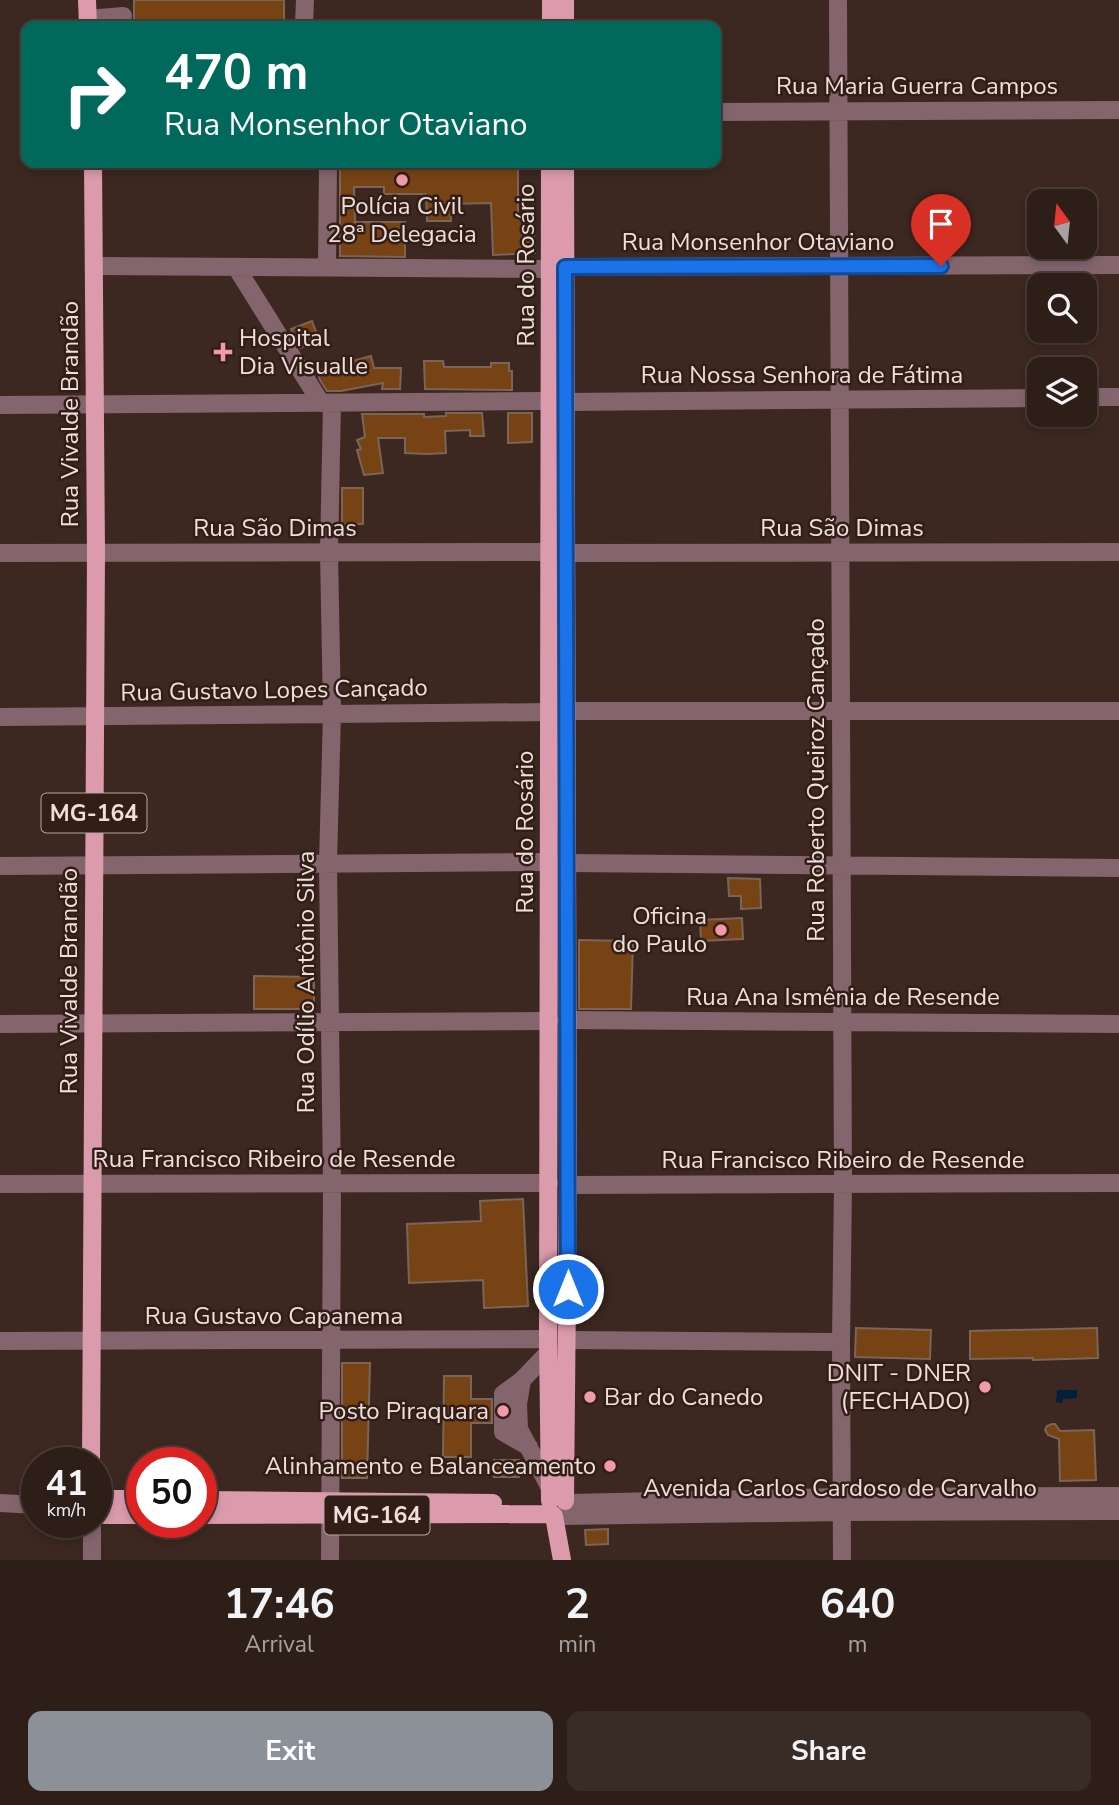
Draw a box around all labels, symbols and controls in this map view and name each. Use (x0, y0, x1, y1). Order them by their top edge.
text: 470 m (164, 39, 308, 106)
icon: right (49, 49, 140, 140)
street label: Rua Maria Guerra Campos (776, 70, 1058, 102)
text: Rua Monsenhor Otaviano (164, 103, 528, 146)
marker: Polícia Civil 28ª Delegacia (394, 172, 410, 188)
street label: Rua do Rosário (510, 184, 542, 346)
north arrow (1027, 189, 1097, 259)
map controls (1027, 189, 1097, 427)
place label: Polícia Civil 28ª Delegacia (327, 190, 477, 250)
pin (911, 194, 971, 266)
icon: arrive (922, 205, 960, 243)
street label: Rua Monsenhor Otaviano (622, 226, 894, 258)
button: search (1027, 273, 1097, 343)
street label: Rua Vivalde Brandão (54, 301, 86, 527)
place label: Hospital Dia Visualle (239, 322, 368, 382)
marker: Hospital Dia Visualle (213, 342, 233, 362)
button: layers (1027, 357, 1097, 427)
street label: Rua Nossa Senhora de Fátima (641, 359, 963, 391)
street label: Rua São Dimas (193, 512, 357, 544)
street label: Rua São Dimas (760, 512, 924, 544)
street label: Rua Roberto Queiroz Cançado (800, 618, 832, 942)
street label: Rua Gustavo Lopes Cançado (120, 671, 428, 709)
street label: Rua do Rosário (509, 751, 541, 913)
road number: MG-164 (42, 793, 146, 832)
street label: Rua Odílio Antônio Silva (290, 851, 322, 1113)
street label: Rua Vivalde Brandão (53, 868, 85, 1094)
place label: Oficina do Paulo (612, 900, 707, 960)
marker: Oficina do Paulo (713, 922, 729, 938)
street label: Rua Ana Ismênia de Resende (686, 981, 1000, 1013)
street label: Rua Francisco Ribeiro de Resende (93, 1143, 455, 1175)
street label: Rua Francisco Ribeiro de Resende (662, 1144, 1024, 1176)
position arrow (531, 1252, 605, 1326)
street label: Rua Gustavo Capanema (145, 1300, 403, 1332)
place label: DNIT - DNER (FECHADO) (827, 1357, 971, 1417)
marker: DNIT - DNER (FECHADO) (977, 1379, 993, 1395)
place label: Bar do Canedo (604, 1381, 763, 1413)
marker: Bar do Canedo (582, 1389, 598, 1405)
place label: Posto Piraquara (318, 1395, 489, 1427)
marker: Posto Piraquara (495, 1403, 511, 1419)
speed limit sign: 50 (126, 1447, 217, 1538)
place label: Alinhamento e Balanceamento (265, 1450, 596, 1482)
marker: Alinhamento e Balanceamento (602, 1458, 618, 1474)
text: 41 (45, 1460, 88, 1507)
street label: Avenida Carlos Cardoso de Carvalho (643, 1472, 1037, 1504)
road number: MG-164 (324, 1496, 430, 1534)
text: km/h (47, 1498, 86, 1522)
text: 17:46 (224, 1576, 335, 1633)
text: 2 (565, 1576, 590, 1633)
text: 640 (820, 1576, 895, 1633)
text: Arrival (245, 1629, 314, 1660)
text: min (558, 1629, 596, 1660)
text: m (848, 1629, 868, 1660)
button: Exit (28, 1711, 553, 1791)
button: Share (567, 1711, 1091, 1791)

